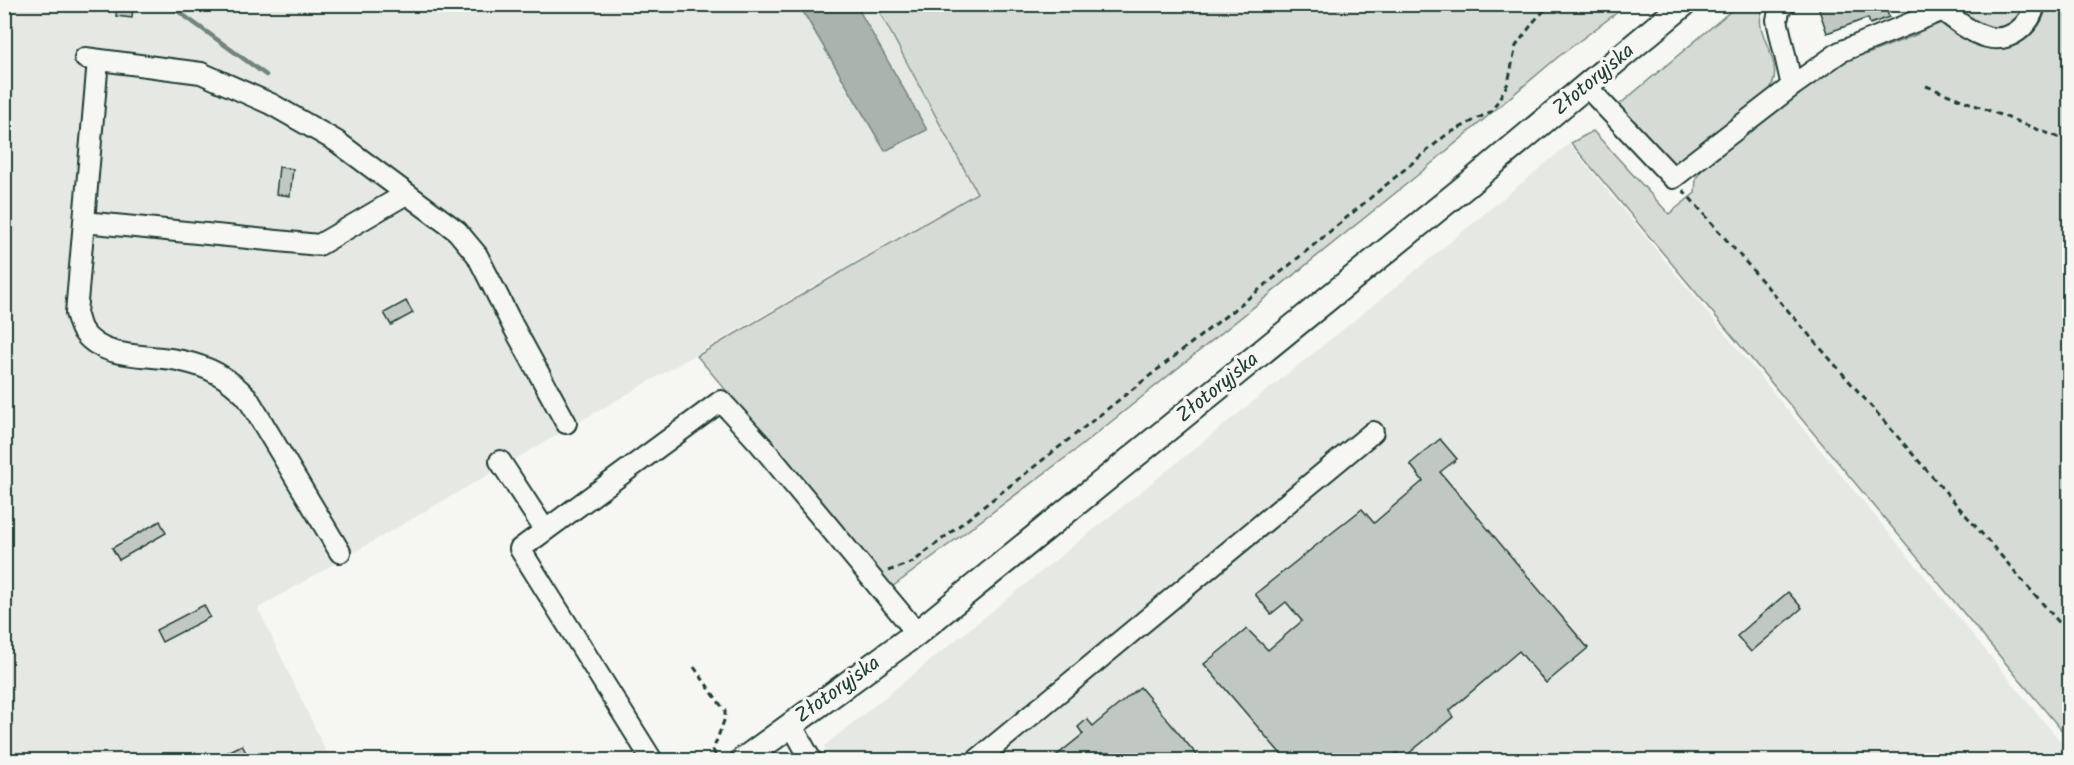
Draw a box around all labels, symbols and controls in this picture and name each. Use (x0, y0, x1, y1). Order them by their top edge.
street label: Złotoryjska (1546, 36, 1642, 124)
street label: Złotoryjska (1169, 344, 1267, 432)
street label: Złotoryjska (788, 648, 888, 732)

